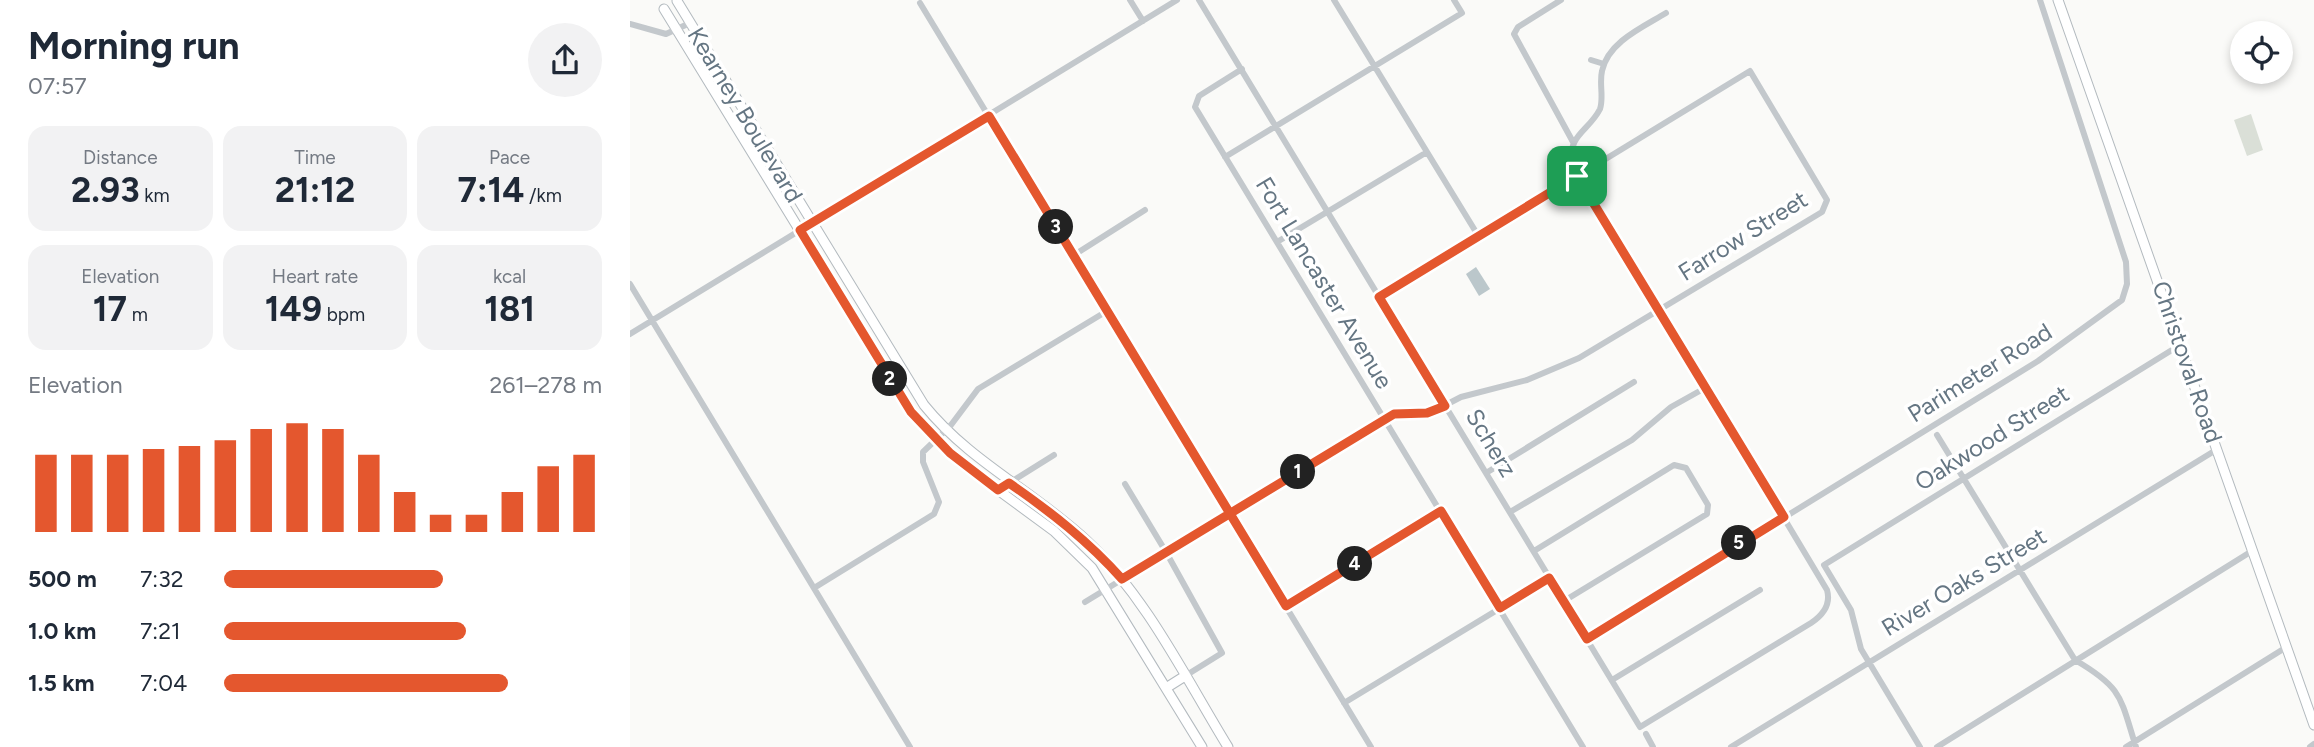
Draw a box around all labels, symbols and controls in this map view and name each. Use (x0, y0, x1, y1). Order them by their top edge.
map controls (2230, 21, 2293, 84)
button: locate (2230, 21, 2293, 84)
street label: Kearney Boulevard (682, 22, 809, 208)
text: Morning run (28, 23, 240, 69)
button: share (528, 23, 602, 97)
text: 07:57 (28, 72, 87, 100)
text: Distance (83, 146, 158, 169)
text: Time (294, 146, 336, 169)
text: Pace (489, 146, 530, 169)
pin (1547, 146, 1607, 206)
icon: arrive (1558, 157, 1596, 195)
text: 2.93 (71, 169, 140, 211)
text: 21:12 (275, 169, 355, 211)
text: 7:14 (457, 169, 524, 211)
street label: Fort Lancaster Avenue (1250, 172, 1399, 394)
text: km (140, 184, 170, 207)
text: /km (524, 184, 562, 207)
street label: Farrow Street (1673, 184, 1813, 287)
pin: 3 (1038, 210, 1074, 244)
text: 3 (1050, 215, 1061, 238)
text: Elevation (81, 265, 159, 288)
text: Heart rate (272, 265, 358, 288)
text: kcal (493, 265, 526, 288)
street label: Christoval Road (2146, 277, 2229, 446)
text: 17 (93, 288, 127, 330)
text: 149 (265, 288, 322, 330)
text: 181 (484, 288, 535, 330)
text: m (127, 303, 148, 326)
text: bpm (322, 303, 365, 326)
street label: Parimeter Road (1902, 317, 2057, 428)
pin: 2 (873, 362, 908, 396)
text: 2 (884, 367, 895, 390)
text: Elevation (28, 371, 123, 399)
text: 261–278 m (489, 371, 602, 399)
street label: Oakwood Street (1909, 379, 2074, 497)
street label: Scherz (1460, 404, 1523, 482)
pin: 1 (1280, 454, 1316, 490)
text: 1 (1293, 460, 1302, 483)
street label: River Oaks Street (1876, 521, 2051, 642)
pin: 5 (1722, 526, 1756, 560)
text: 5 (1733, 531, 1744, 554)
pin: 4 (1338, 546, 1372, 582)
text: 4 (1348, 552, 1361, 575)
text: 500 m (28, 565, 97, 593)
text: 7:32 (140, 565, 184, 593)
text: 1.0 km (28, 617, 96, 645)
text: 7:21 (140, 617, 181, 645)
text: 1.5 km (28, 669, 95, 697)
text: 7:04 (140, 669, 187, 697)

